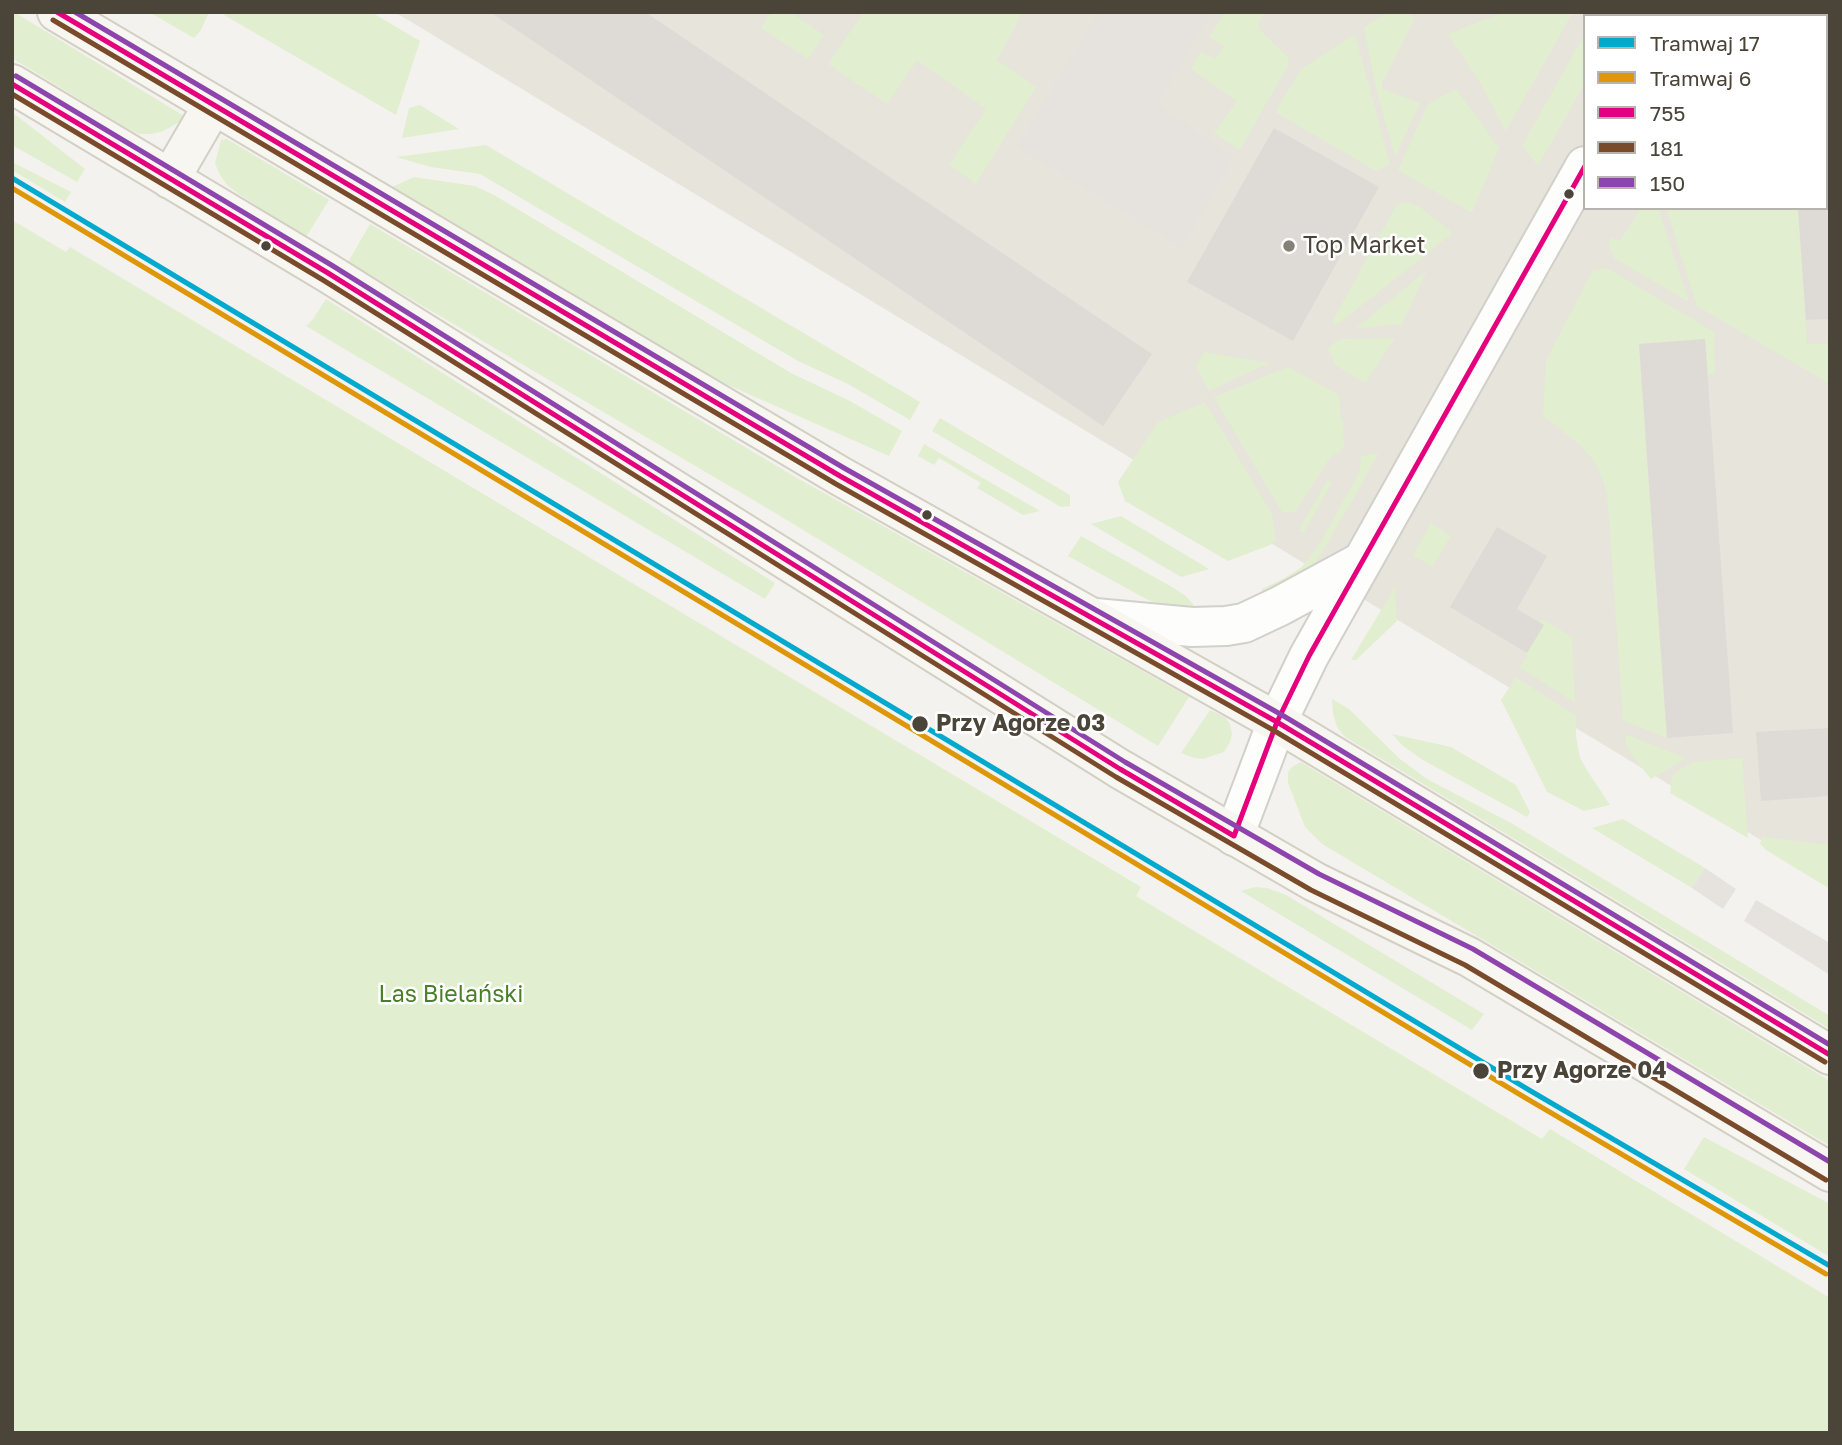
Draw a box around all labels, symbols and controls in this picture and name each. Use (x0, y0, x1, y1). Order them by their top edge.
legend (1583, 14, 1828, 210)
text: Tramwaj 17 (1650, 30, 1760, 56)
text: Tramwaj 6 (1650, 65, 1751, 91)
text: 755 (1650, 100, 1686, 126)
text: 181 (1650, 135, 1683, 161)
text: 150 (1650, 170, 1685, 196)
unlabelled marker (1562, 187, 1576, 201)
place label: Top Market (1303, 232, 1426, 260)
marker: Top Market (1281, 238, 1297, 254)
unlabelled marker (259, 239, 273, 253)
unlabelled marker (920, 508, 934, 522)
place label: Przy Agorze 03 (936, 710, 1105, 738)
marker: Przy Agorze 03 (910, 714, 930, 734)
park label: Las Bielański (378, 981, 524, 1009)
place label: Przy Agorze 04 (1497, 1057, 1667, 1085)
marker: Przy Agorze 04 (1471, 1061, 1491, 1081)

